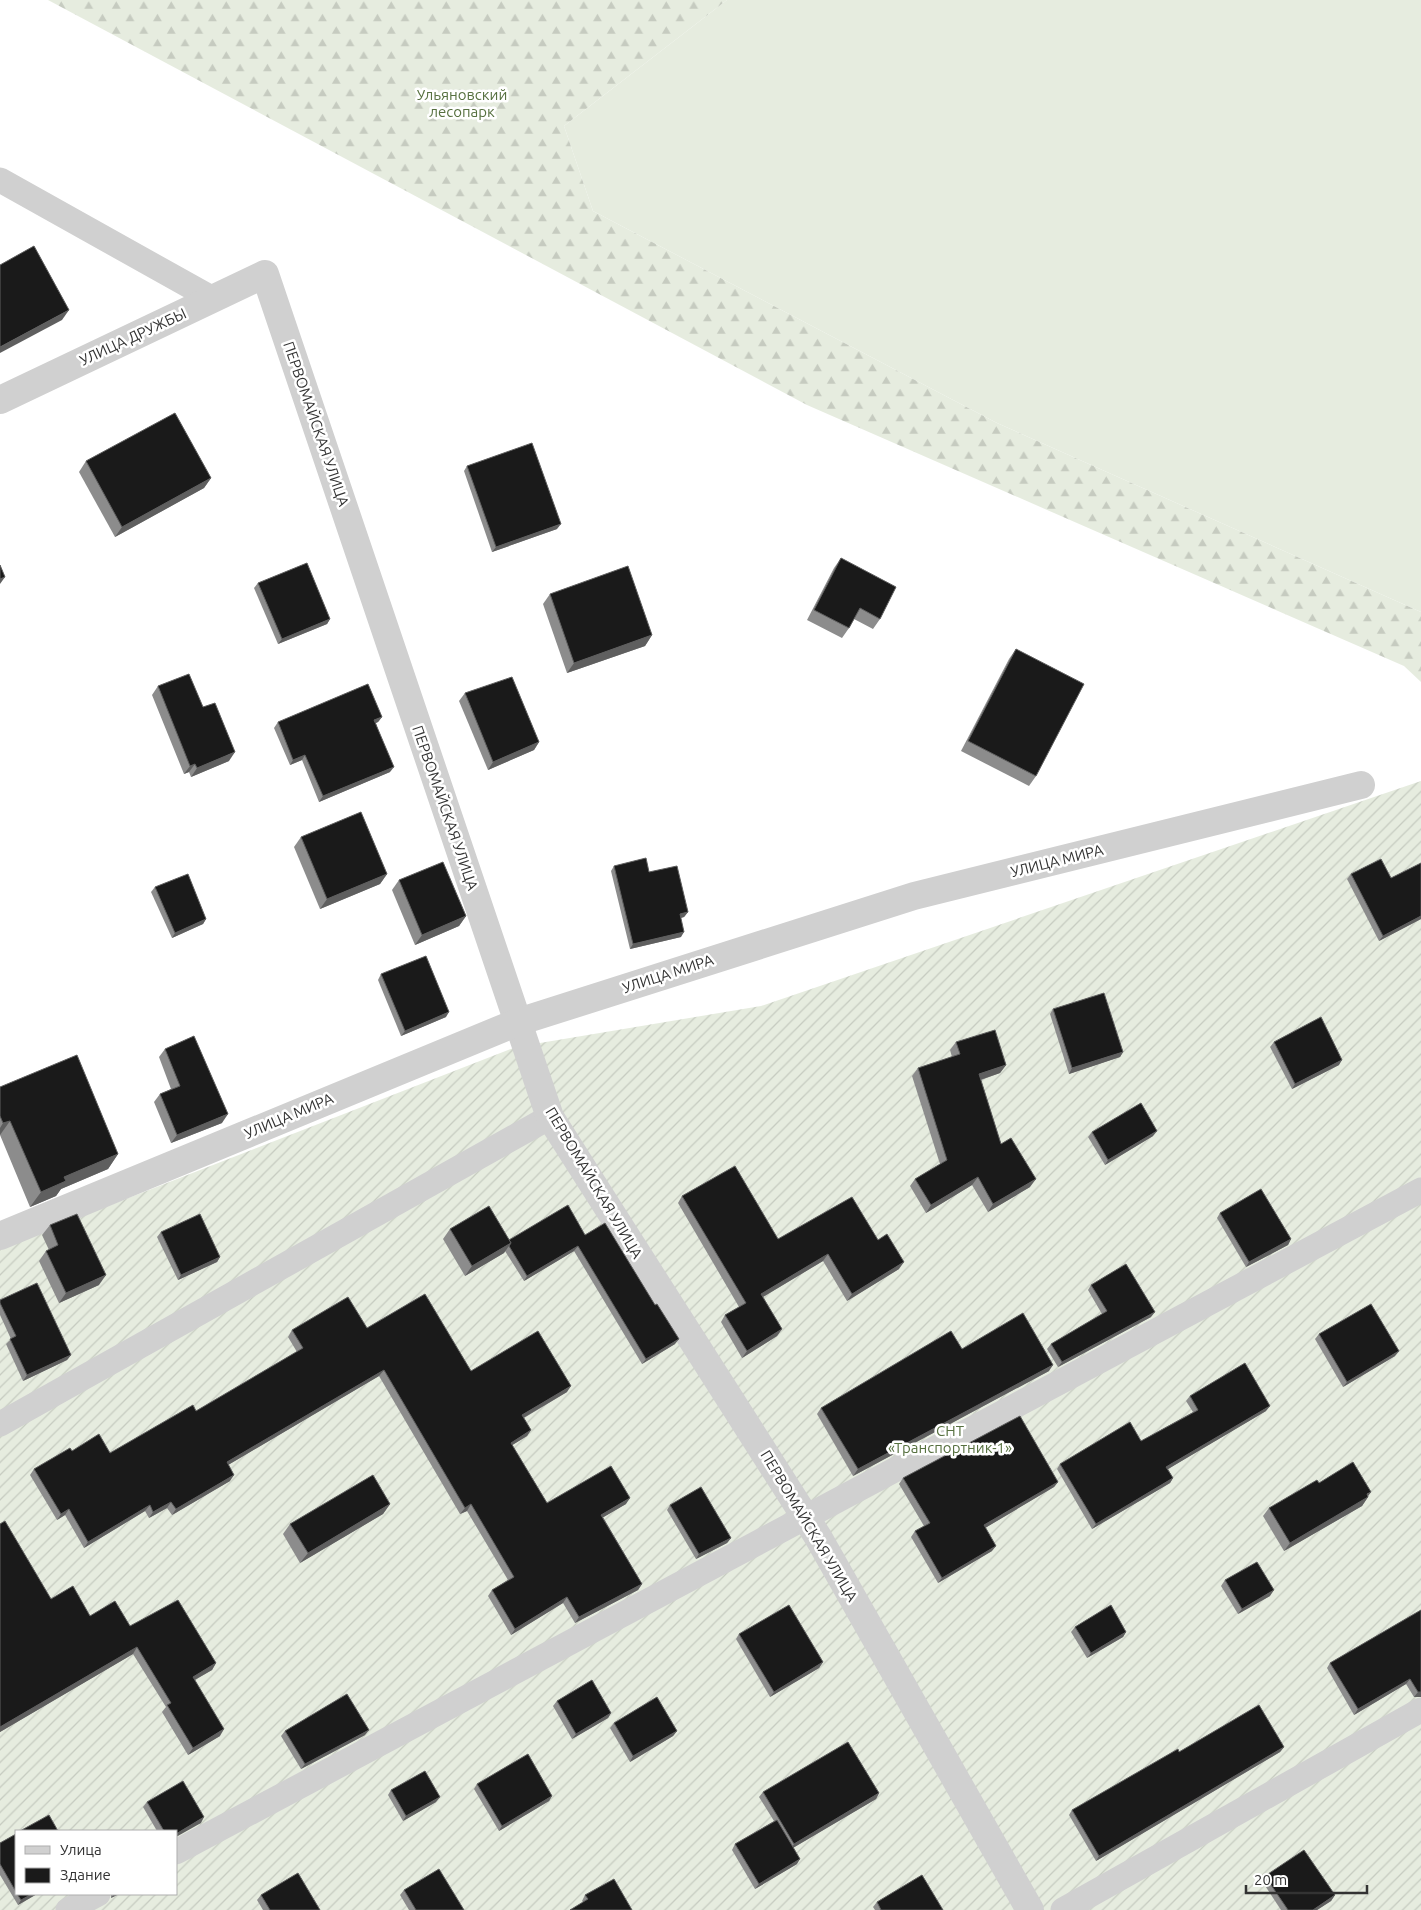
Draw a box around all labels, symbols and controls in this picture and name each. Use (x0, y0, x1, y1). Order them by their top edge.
park label: Ульяновский лесопарк (417, 86, 507, 120)
street label: УЛИЦА ДРУЖБЫ (77, 304, 189, 369)
street label: ПЕРВОМАЙСКАЯ УЛИЦА (280, 339, 353, 509)
street label: ПЕРВОМАЙСКАЯ УЛИЦА (409, 723, 482, 893)
street label: УЛИЦА МИРА (1009, 841, 1105, 880)
street label: УЛИЦА МИРА (620, 951, 716, 996)
street label: УЛИЦА МИРА (242, 1089, 336, 1142)
street label: ПЕРВОМАЙСКАЯ УЛИЦА (543, 1104, 646, 1262)
park label: СНТ «Транспортник-1» (888, 1422, 1012, 1456)
street label: ПЕРВОМАЙСКАЯ УЛИЦА (758, 1447, 861, 1605)
legend (15, 1830, 178, 1895)
text: Улица (60, 1841, 102, 1858)
scale bar (1246, 1862, 1367, 1894)
text: Здание (60, 1866, 111, 1883)
text: 20 m (1254, 1871, 1287, 1888)

